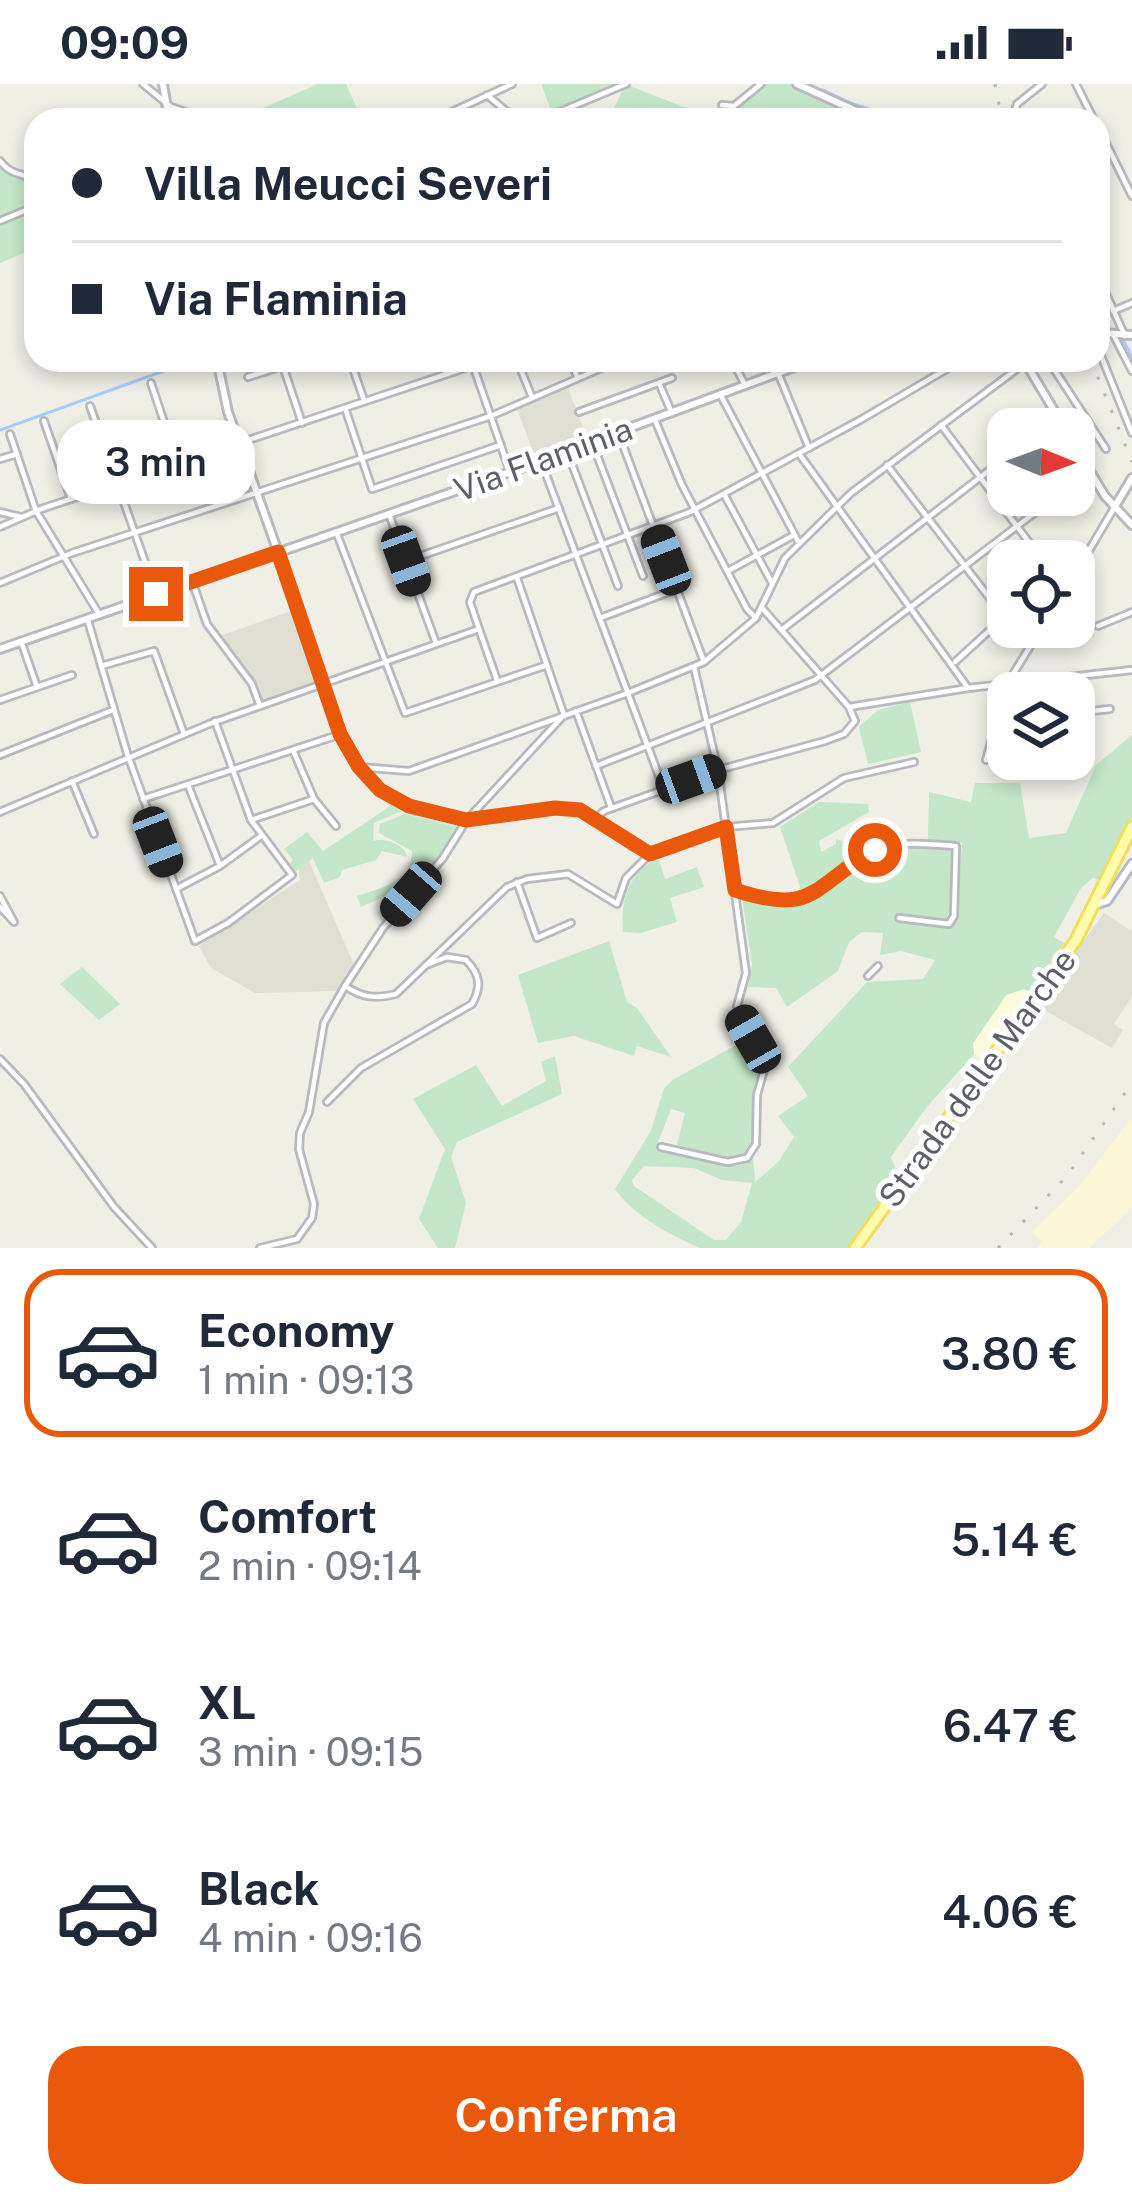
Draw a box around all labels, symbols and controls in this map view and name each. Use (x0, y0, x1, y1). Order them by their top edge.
text: 09:09 (60, 16, 189, 69)
text: Villa Meucci Severi (144, 157, 552, 210)
text: Via Flaminia (144, 272, 408, 325)
north arrow (987, 408, 1095, 516)
map controls (987, 408, 1095, 780)
street label: Via Flaminia (449, 409, 637, 509)
callout: 3 min (57, 420, 255, 504)
text: 3 min (105, 439, 207, 485)
car (636, 520, 696, 600)
car (377, 521, 435, 601)
button: locate (987, 540, 1095, 648)
route end (129, 567, 183, 621)
button: layers (987, 672, 1095, 780)
car (651, 750, 731, 808)
car (128, 802, 188, 882)
route start (848, 823, 902, 877)
car (374, 855, 448, 933)
street label: Strada delle Marche (871, 942, 1083, 1214)
car (719, 999, 787, 1079)
icon: car (54, 1299, 162, 1407)
text: Economy (198, 1304, 394, 1357)
text: 3.80 € (941, 1327, 1078, 1380)
text: 1 min · 09:13 (198, 1357, 414, 1403)
icon: car (54, 1485, 162, 1593)
text: Comfort (198, 1490, 377, 1543)
text: 5.14 € (951, 1513, 1078, 1566)
text: 2 min · 09:14 (198, 1543, 422, 1589)
icon: car (54, 1671, 162, 1779)
text: XL (198, 1676, 256, 1729)
text: 6.47 € (943, 1699, 1078, 1752)
text: 3 min · 09:15 (198, 1729, 423, 1775)
icon: car (54, 1857, 162, 1965)
text: Black (198, 1862, 319, 1915)
text: 4.06 € (942, 1885, 1078, 1938)
text: 4 min · 09:16 (198, 1915, 423, 1961)
button: Conferma (48, 2046, 1084, 2184)

